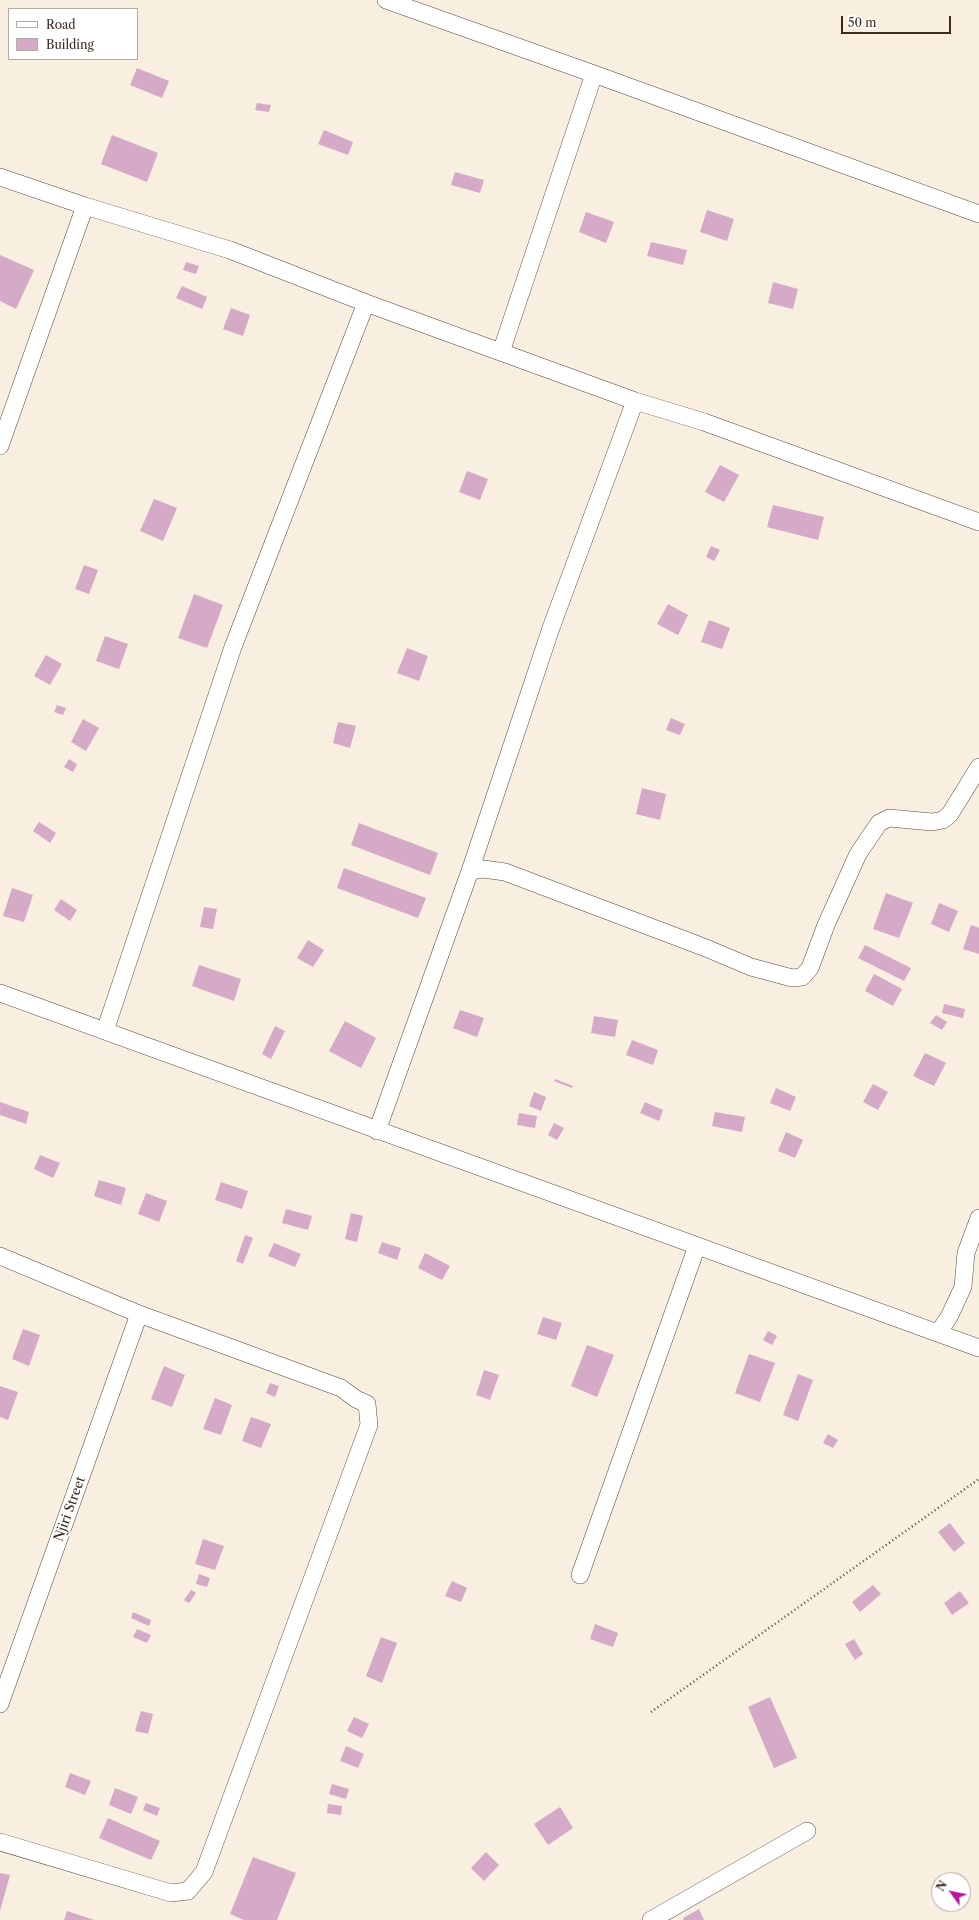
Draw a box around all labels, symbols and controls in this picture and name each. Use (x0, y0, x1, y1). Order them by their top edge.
legend (8, 8, 138, 60)
scale bar (843, 8, 953, 34)
text: 50 m (848, 15, 877, 30)
text: Road (46, 17, 76, 32)
text: Building (46, 37, 94, 52)
street label: Njiri Street (51, 1474, 89, 1544)
north arrow (931, 1872, 971, 1912)
text: N (933, 1878, 950, 1894)

